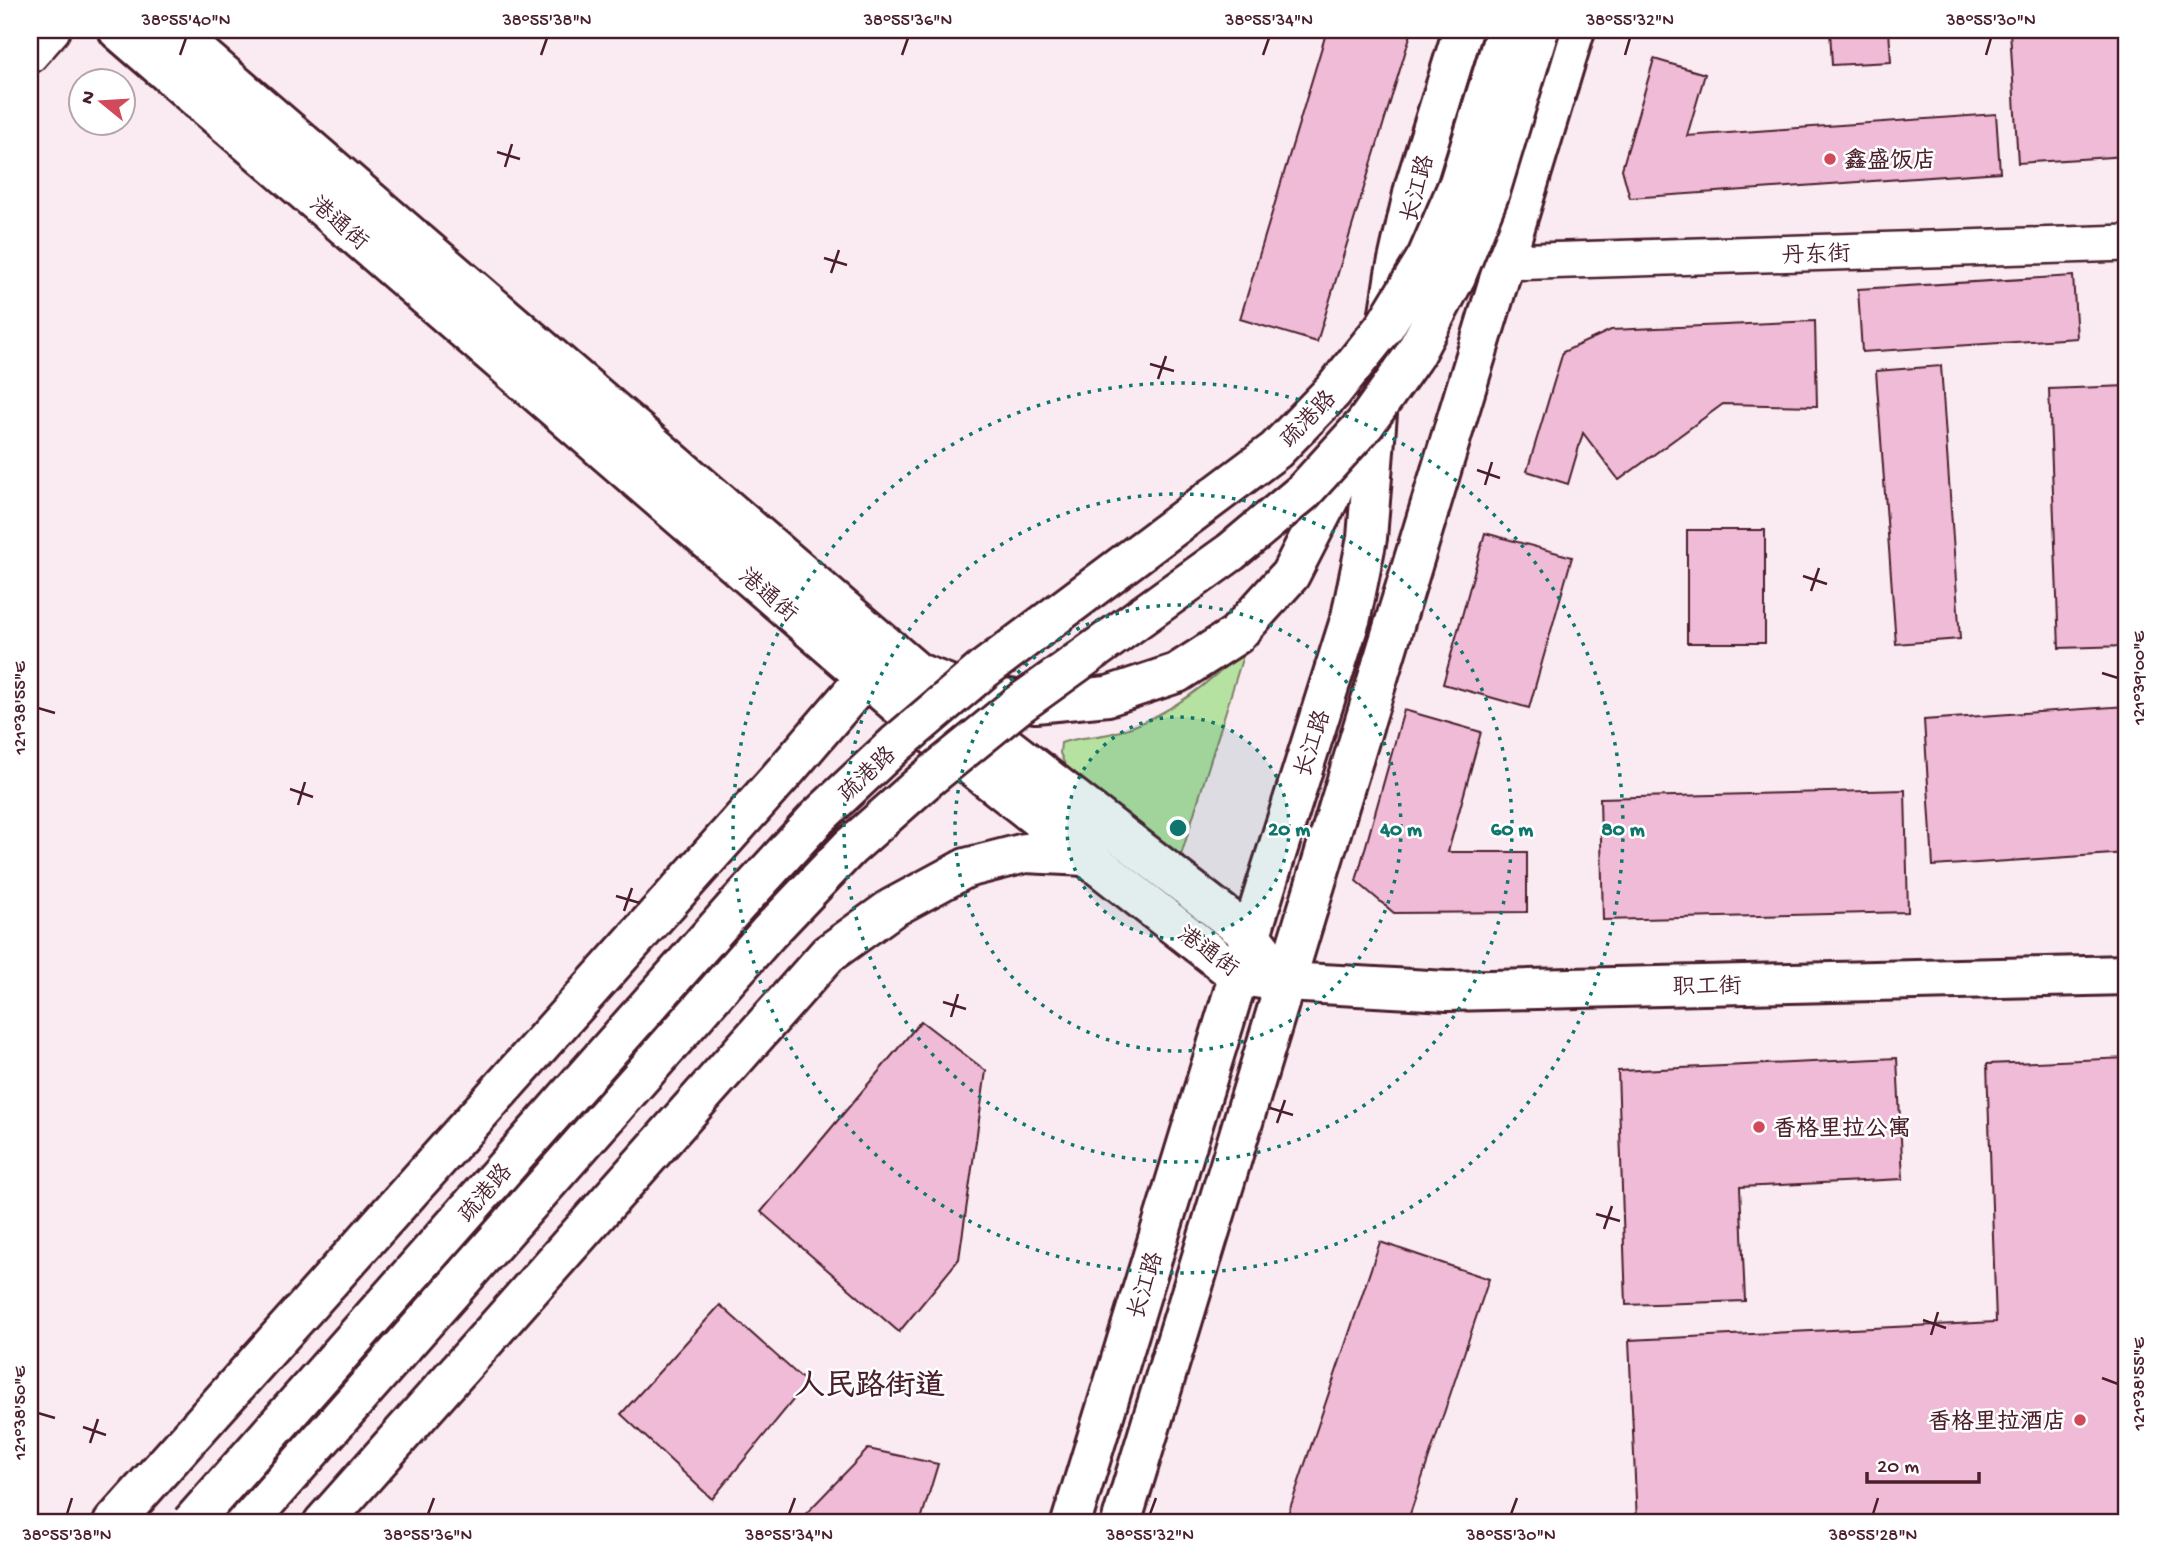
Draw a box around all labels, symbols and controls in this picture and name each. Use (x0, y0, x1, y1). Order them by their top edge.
text: 38°55'40"N (141, 11, 230, 32)
text: 38°55'38"N (501, 11, 592, 32)
text: 38°55'36"N (863, 11, 952, 32)
text: 38°55'34"N (1224, 11, 1313, 32)
text: 38°55'32"N (1585, 11, 1674, 32)
text: 38°55'30"N (1945, 11, 2036, 32)
north arrow (66, 66, 136, 136)
text: N (76, 88, 102, 107)
place label: 鑫盛饭店 (1844, 148, 1936, 176)
marker: 鑫盛饭店 (1822, 151, 1838, 167)
street label: 长江路 (1396, 152, 1441, 226)
street label: 港通街 (303, 191, 373, 257)
street label: 丹东街 (1781, 241, 1851, 271)
street label: 疏港路 (1275, 386, 1343, 455)
street label: 港通街 (732, 563, 802, 629)
text: 121°39'00"E (2130, 630, 2151, 726)
text: 121°38'55"E (11, 661, 32, 755)
street label: 长江路 (1290, 707, 1338, 781)
street label: 疏港路 (833, 741, 903, 809)
centre of rings (1166, 816, 1190, 840)
text: 20 m (1268, 819, 1310, 844)
text: 40 m (1379, 819, 1422, 844)
text: 60 m (1491, 819, 1533, 844)
text: 80 m (1601, 819, 1645, 844)
street label: 港通街 (1171, 921, 1243, 984)
street label: 职工街 (1672, 974, 1742, 1003)
place label: 香格里拉公寓 (1773, 1115, 1911, 1144)
marker: 香格里拉公寓 (1751, 1119, 1767, 1135)
street label: 疏港路 (453, 1159, 519, 1229)
street label: 长江路 (1123, 1249, 1170, 1323)
text: 121°38'55"E (2130, 1337, 2151, 1431)
text: 121°38'50"E (11, 1365, 32, 1461)
district label: 人民路街道 (795, 1369, 945, 1406)
place label: 香格里拉酒店 (1928, 1409, 2066, 1437)
marker: 香格里拉酒店 (2072, 1412, 2088, 1428)
scale bar (1867, 1441, 1979, 1485)
text: 20 m (1877, 1456, 1919, 1481)
text: 38°55'38"N (21, 1526, 112, 1547)
text: 38°55'36"N (383, 1526, 472, 1547)
text: 38°55'34"N (744, 1526, 833, 1547)
text: 38°55'32"N (1105, 1526, 1194, 1547)
text: 38°55'30"N (1465, 1526, 1556, 1547)
text: 38°55'28"N (1828, 1526, 1917, 1547)

